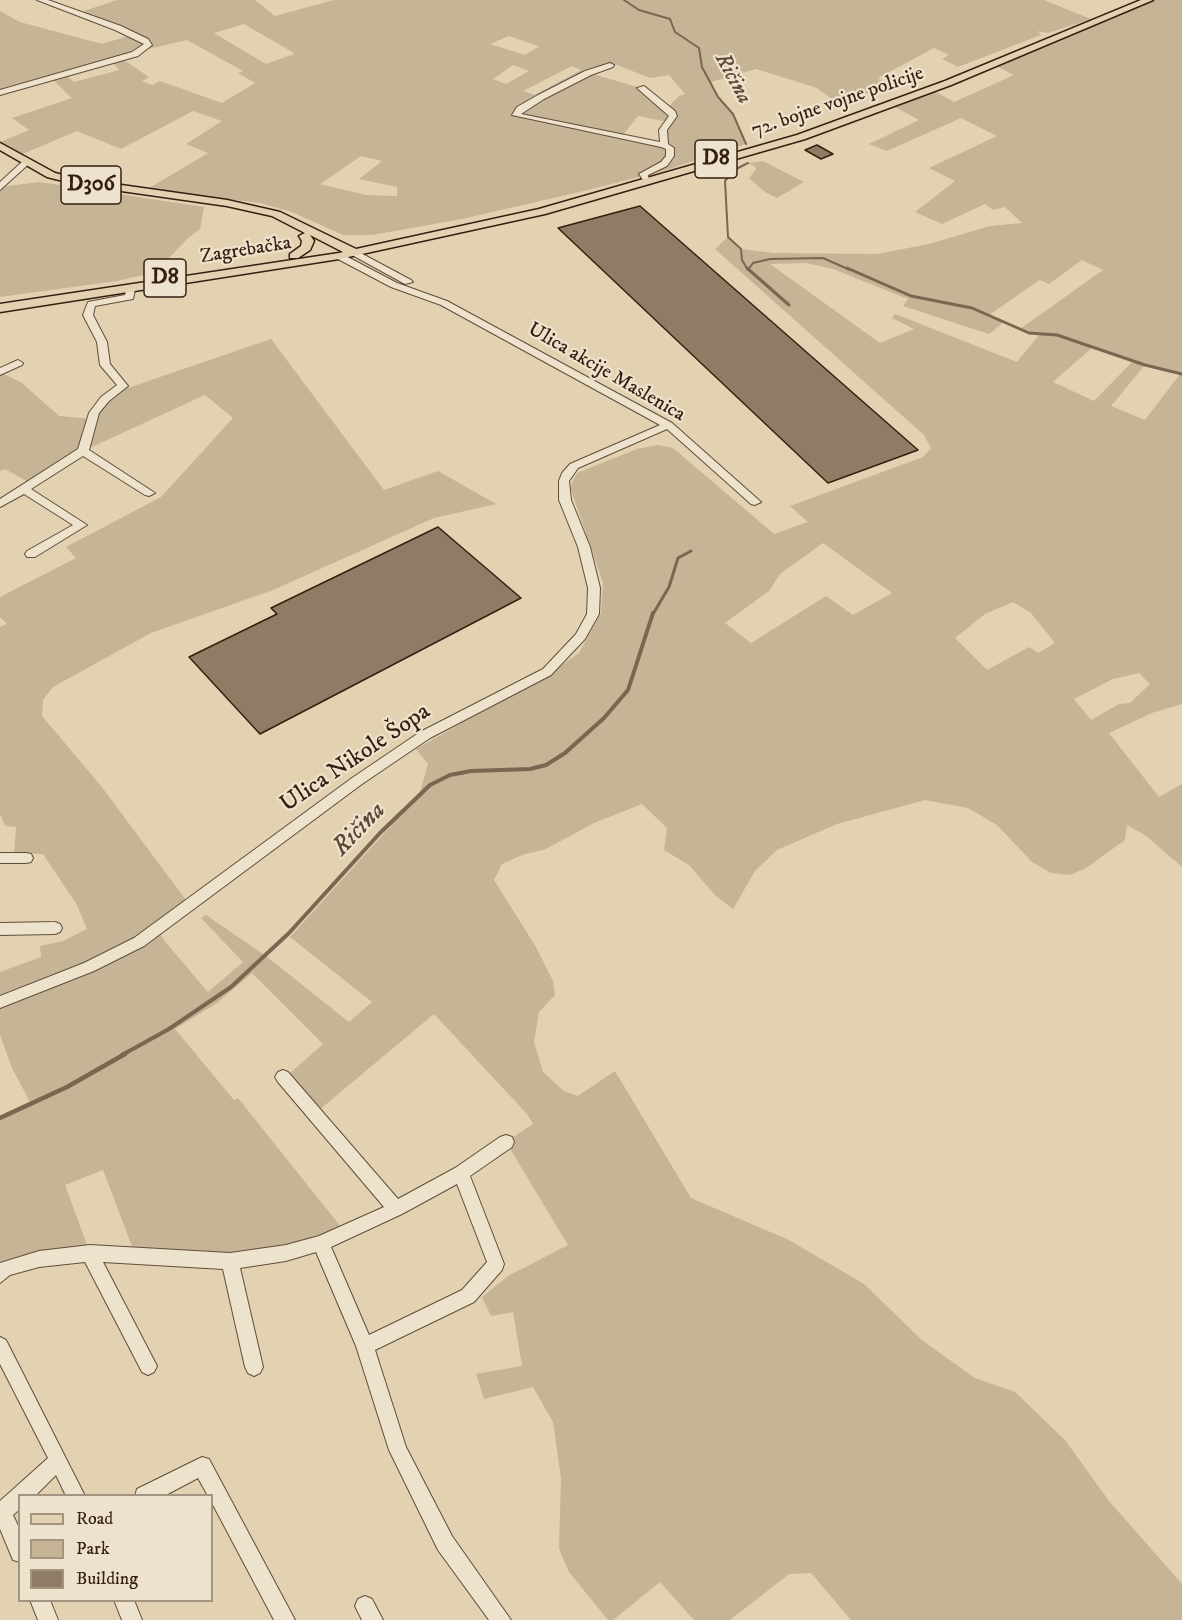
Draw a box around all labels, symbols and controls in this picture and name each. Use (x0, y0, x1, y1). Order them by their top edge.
water label: Ričina (708, 49, 756, 109)
street label: 72. bojne vojne policije (749, 62, 927, 144)
road number: D8 (695, 140, 737, 178)
road number: D306 (61, 166, 121, 204)
street label: Zagrebačka (199, 232, 293, 270)
road number: D8 (144, 259, 186, 297)
street label: Ulica akcije Maslenica (523, 318, 689, 428)
street label: Ulica Nikole Šopa (275, 698, 437, 820)
water label: Ričina (327, 796, 393, 864)
legend (18, 1494, 213, 1602)
text: Road (76, 1508, 113, 1530)
text: Park (76, 1538, 110, 1560)
text: Building (76, 1568, 138, 1590)

